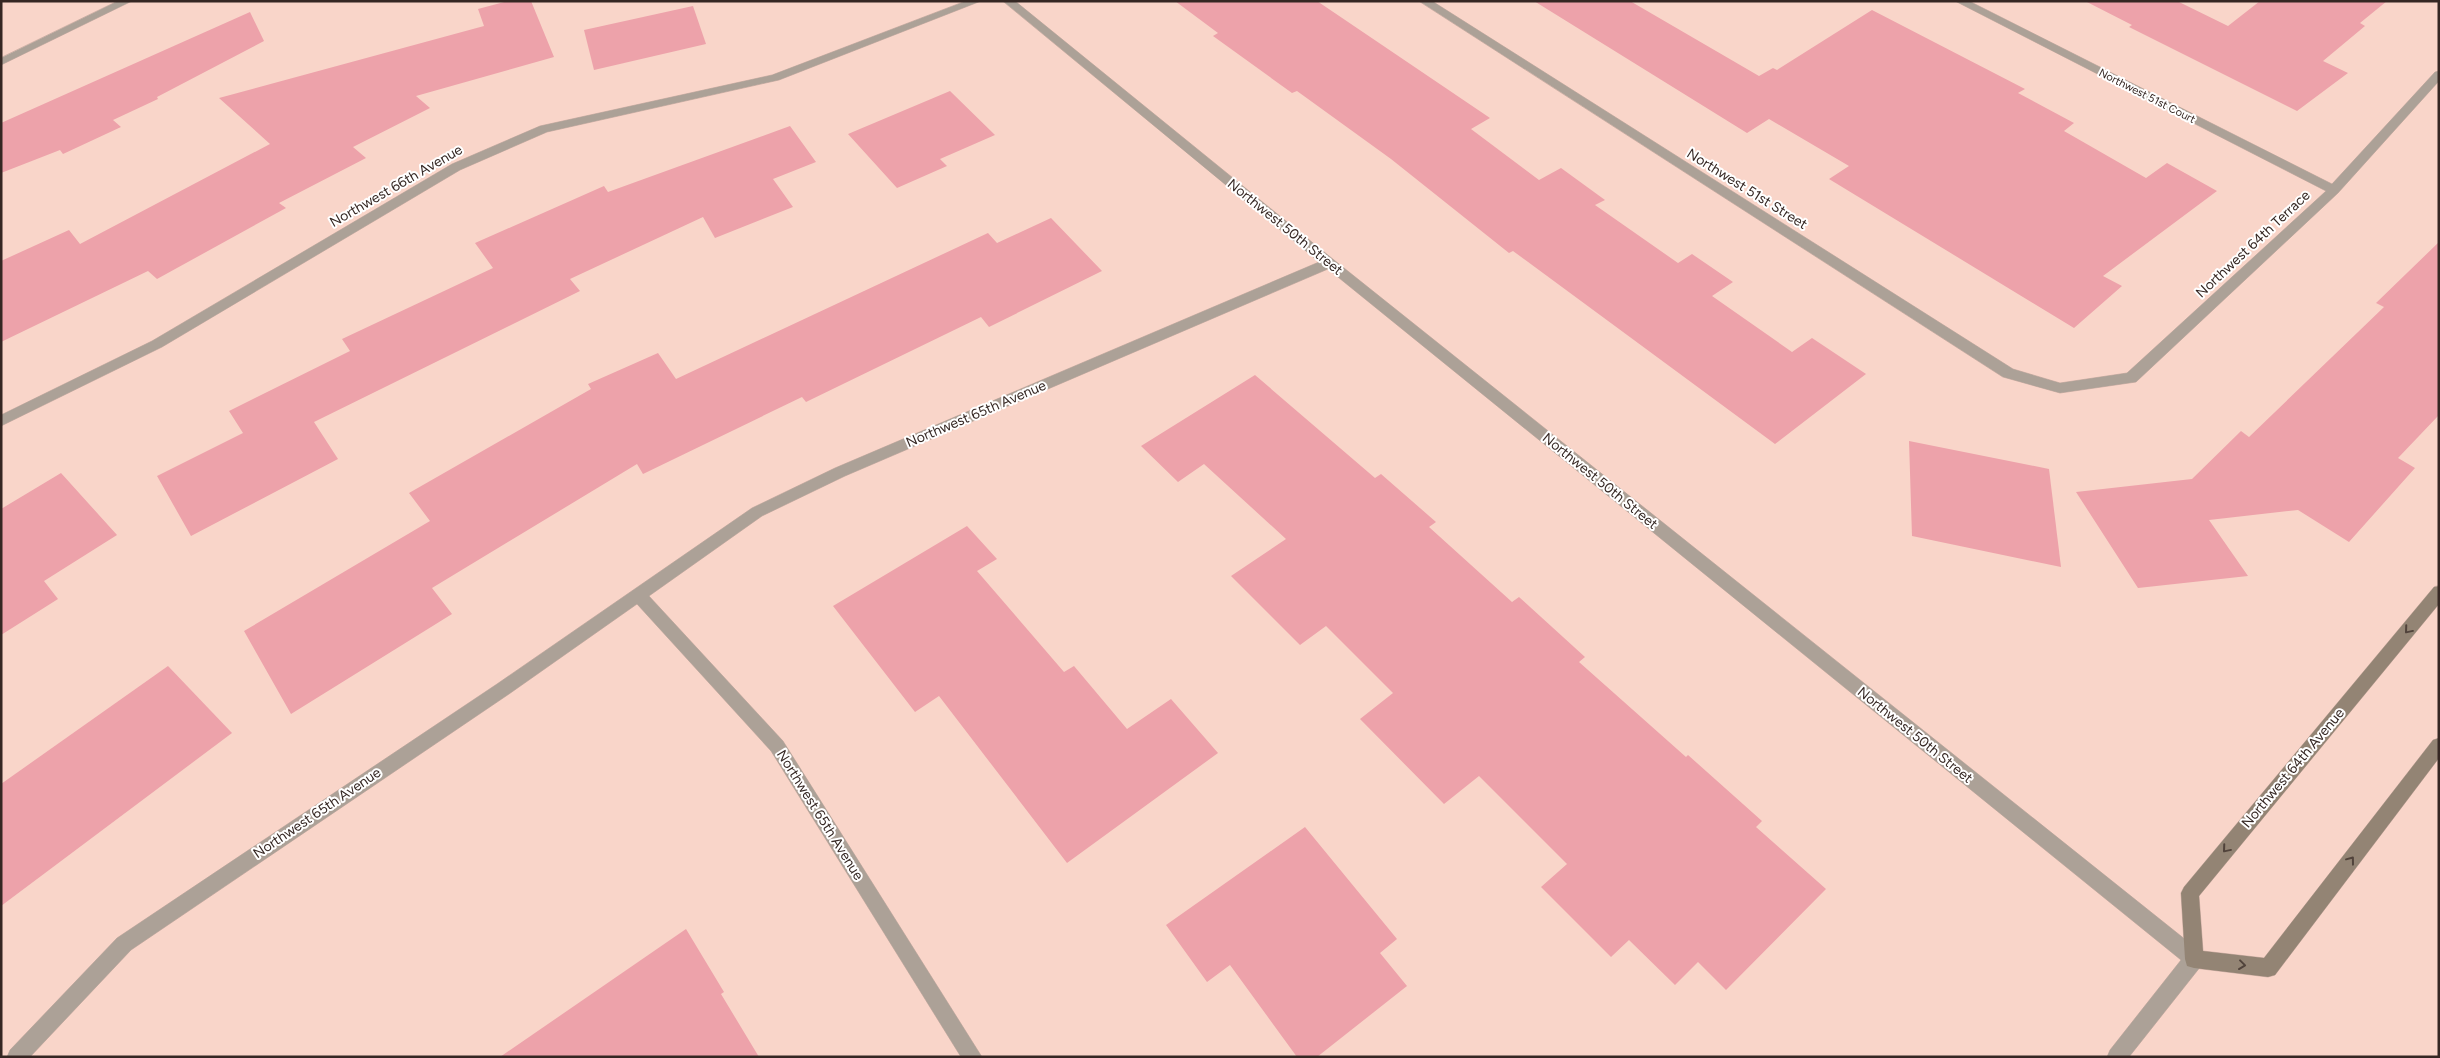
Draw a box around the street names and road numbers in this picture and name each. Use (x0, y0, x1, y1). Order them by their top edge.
street label: Northwest 51st Court (2097, 66, 2197, 126)
street label: Northwest 66th Avenue (327, 141, 466, 231)
street label: Northwest 51st Street (1684, 145, 1810, 233)
street label: Northwest 50th Street (1224, 175, 1346, 279)
street label: Northwest 64th Terrace (2192, 186, 2314, 301)
street label: Northwest 65th Avenue (904, 377, 1049, 451)
street label: Northwest 50th Street (1539, 429, 1661, 533)
street label: Northwest 50th Street (1854, 683, 1976, 787)
street label: Northwest 64th Avenue (2238, 704, 2348, 831)
street label: Northwest 65th Avenue (773, 747, 867, 884)
street label: Northwest 65th Avenue (250, 764, 384, 862)

